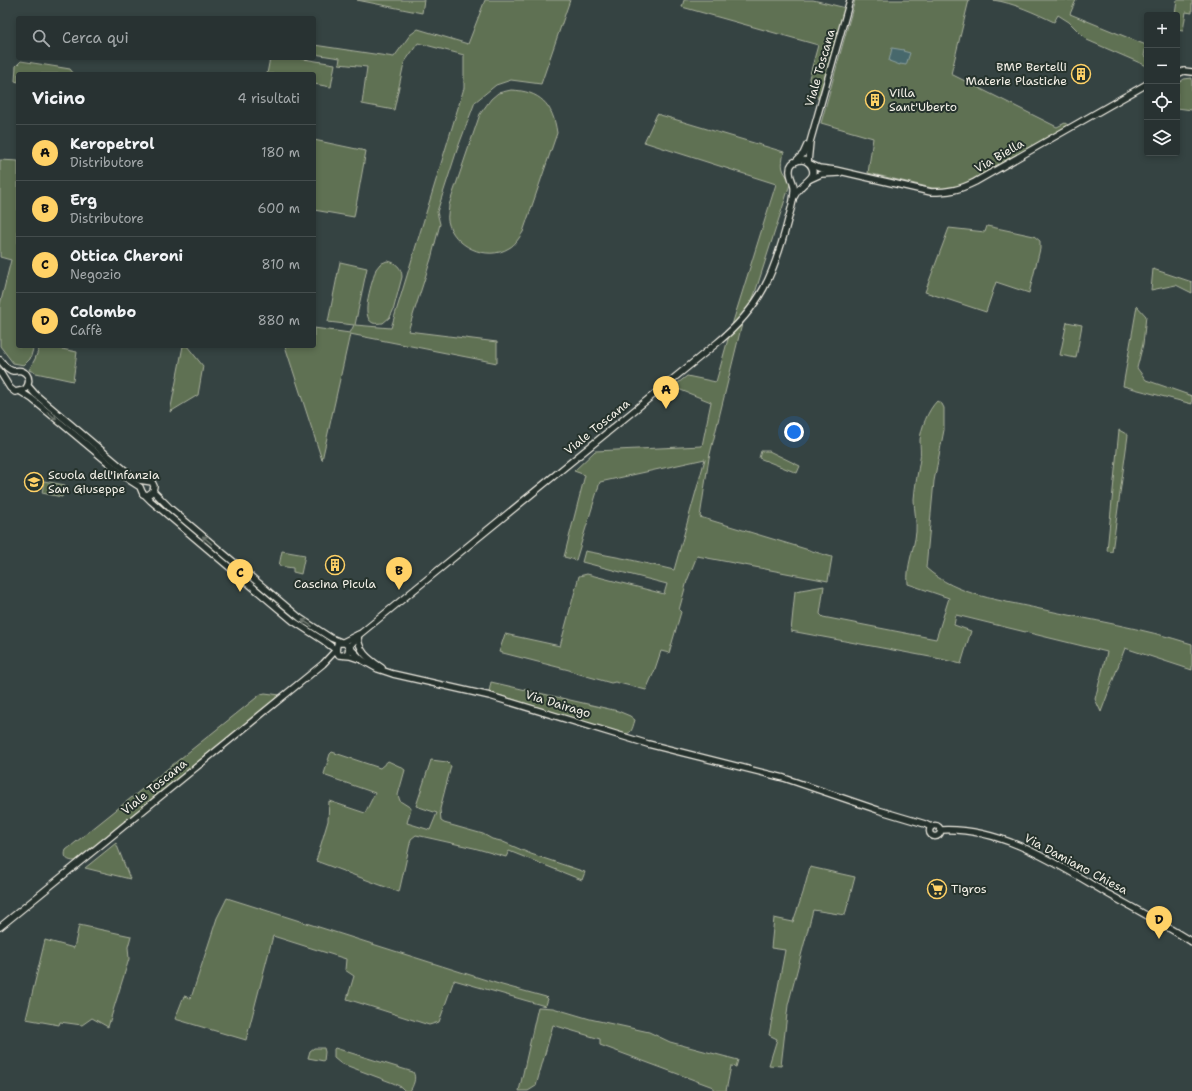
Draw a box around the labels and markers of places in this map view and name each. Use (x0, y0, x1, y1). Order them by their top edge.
place label: BMP Bertelli Materie Plastiche (965, 59, 1067, 89)
building icon: BMP Bertelli Materie Plastiche (1070, 63, 1092, 85)
place label: Villa Sant'Uberto (889, 85, 957, 115)
building icon: Villa Sant'Uberto (864, 89, 886, 111)
pin: A (653, 376, 679, 409)
place label: Scuola dell'infanzia San Giuseppe (48, 467, 160, 497)
school or university icon: Scuola dell'infanzia San Giuseppe (23, 471, 45, 493)
building icon: Cascina Picula (324, 554, 346, 576)
pin: B (386, 557, 412, 590)
pin: C (227, 559, 253, 592)
place label: Cascina Picula (294, 576, 377, 592)
supermarket icon: Tigros (926, 878, 948, 900)
place label: Tigros (951, 881, 987, 897)
pin: D (1146, 906, 1172, 939)

